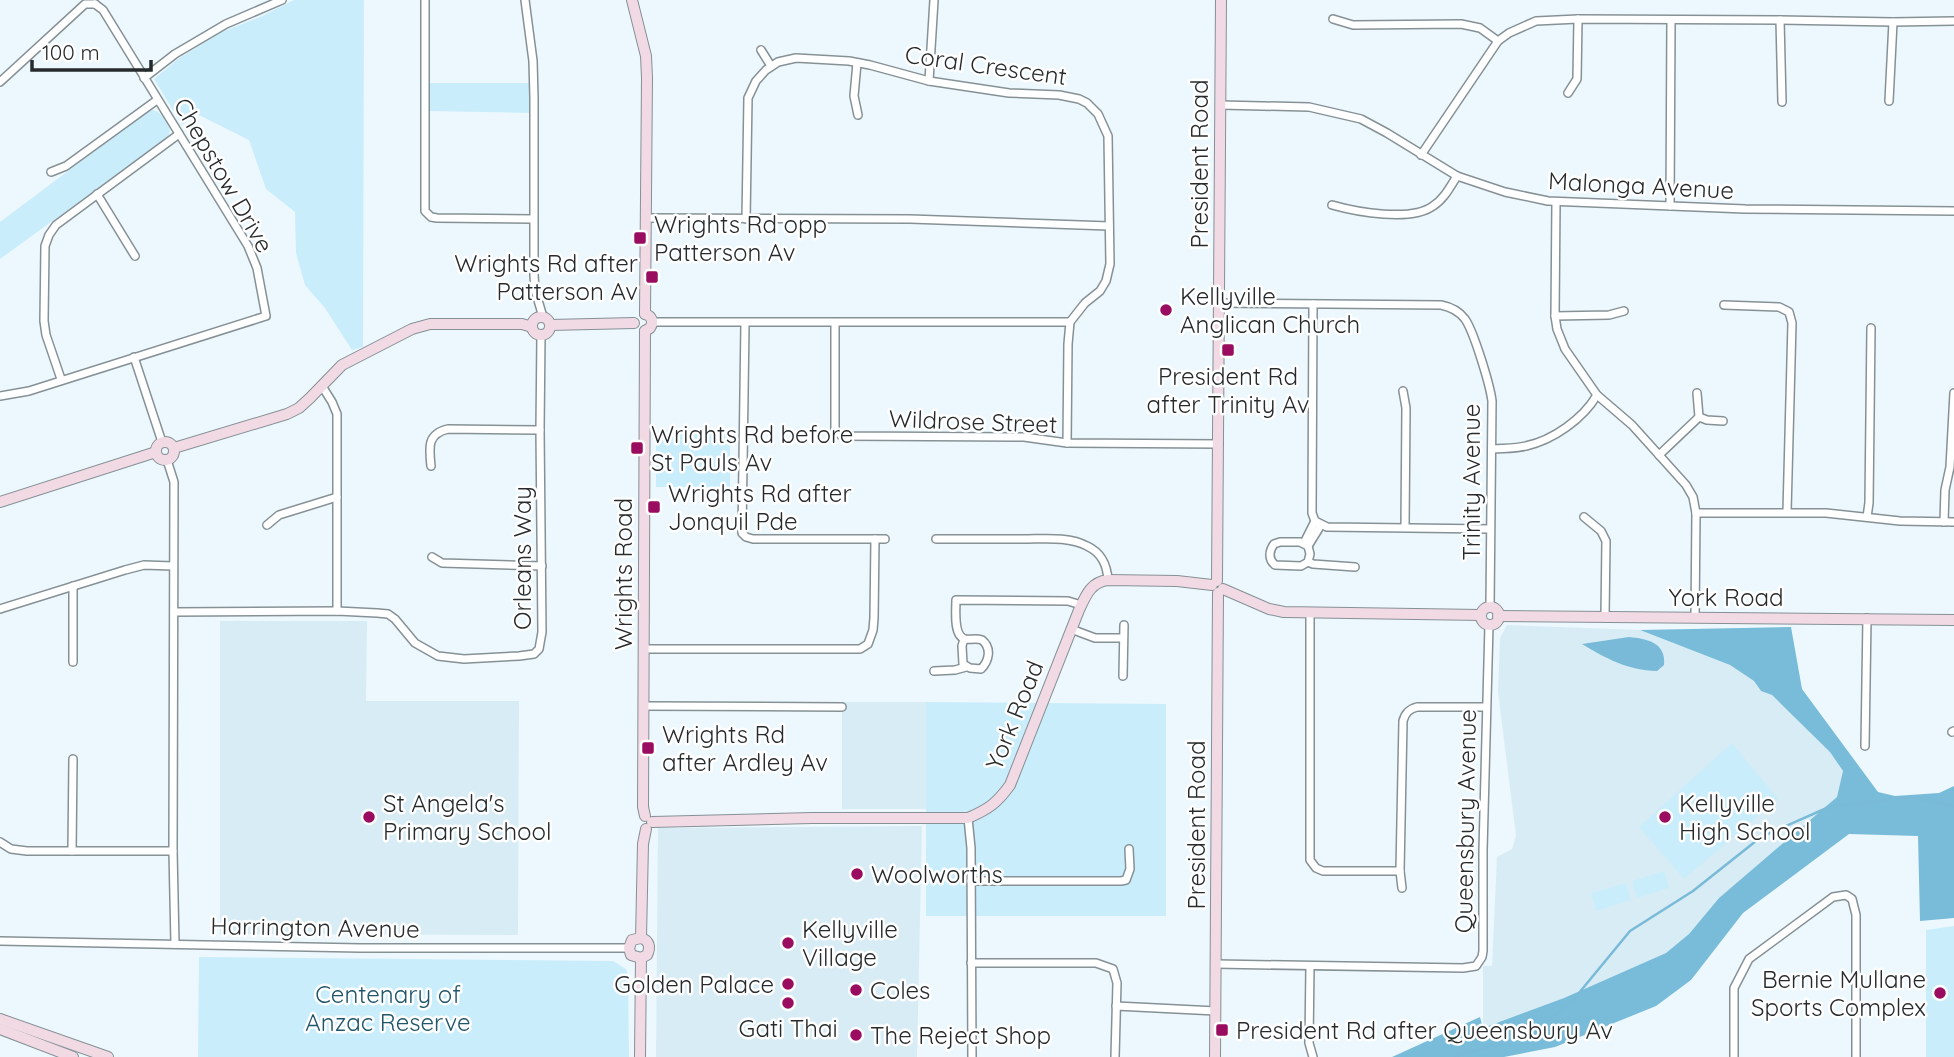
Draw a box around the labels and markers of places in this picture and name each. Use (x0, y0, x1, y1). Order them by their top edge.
place label: Wrights Rd opp Patterson Av (654, 209, 827, 267)
marker: Wrights Rd opp Patterson Av (632, 230, 648, 246)
place label: Wrights Rd after Patterson Av (454, 248, 638, 306)
marker: Wrights Rd after Patterson Av (644, 269, 660, 285)
place label: Kellyville Anglican Church (1180, 281, 1360, 339)
marker: Kellyville Anglican Church (1158, 302, 1174, 318)
marker: President Rd after Trinity Av (1220, 342, 1236, 358)
place label: President Rd after Trinity Av (1147, 361, 1309, 419)
place label: Wrights Rd before St Pauls Av (651, 419, 853, 477)
marker: Wrights Rd before St Pauls Av (629, 440, 645, 456)
place label: Wrights Rd after Jonquil Pde (668, 478, 852, 536)
marker: Wrights Rd after Jonquil Pde (646, 499, 662, 515)
place label: Wrights Rd after Ardley Av (662, 719, 828, 777)
marker: Wrights Rd after Ardley Av (640, 740, 656, 756)
place label: St Angela's Primary School (383, 788, 552, 846)
place label: Kellyville High School (1679, 788, 1811, 846)
marker: St Angela's Primary School (361, 809, 377, 825)
marker: Kellyville High School (1657, 809, 1673, 825)
place label: Woolworths (871, 859, 1003, 889)
marker: Woolworths (849, 866, 865, 882)
place label: Kellyville Village (802, 914, 898, 972)
marker: Kellyville Village (780, 935, 796, 951)
place label: Bernie Mullane Sports Complex (1751, 964, 1926, 1022)
place label: Golden Palace (614, 969, 774, 999)
place label: Coles (870, 975, 930, 1005)
marker: Golden Palace (780, 976, 796, 992)
marker: Coles (848, 982, 864, 998)
marker: Bernie Mullane Sports Complex (1932, 985, 1948, 1001)
marker: Gati Thai (780, 995, 796, 1011)
place label: Gati Thai (738, 1013, 838, 1043)
place label: President Rd after Queensbury Av (1236, 1015, 1613, 1045)
place label: The Reject Shop (870, 1020, 1051, 1050)
marker: President Rd after Queensbury Av (1214, 1022, 1230, 1038)
marker: The Reject Shop (848, 1027, 864, 1043)

